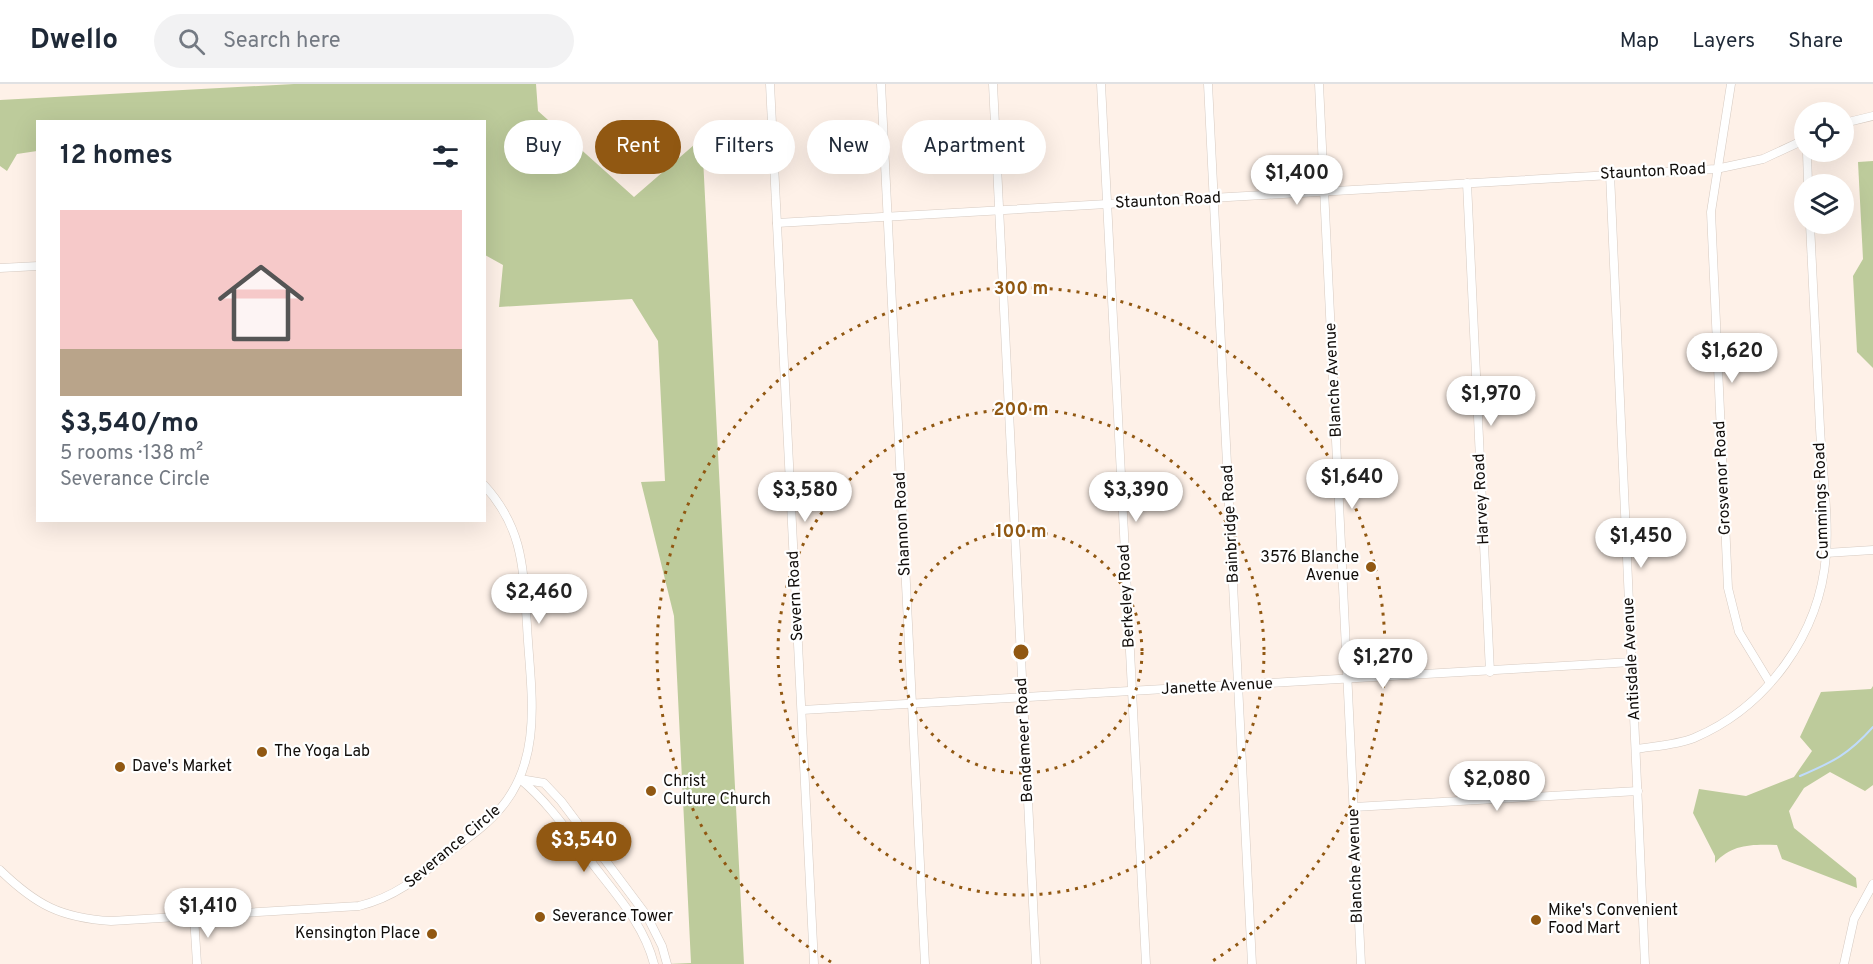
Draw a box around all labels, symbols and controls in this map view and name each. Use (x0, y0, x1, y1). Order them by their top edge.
search box (154, 14, 574, 68)
text: Dwello (30, 23, 118, 59)
icon: search (175, 25, 208, 58)
text: Search here (223, 28, 341, 55)
text: Map (1620, 28, 1659, 55)
text: Layers (1692, 28, 1755, 55)
text: Share (1788, 28, 1843, 55)
map controls (1794, 102, 1854, 234)
button: locate (1794, 102, 1854, 162)
chip: Buy (504, 120, 583, 174)
chip: Rent (595, 120, 681, 174)
chip: Filters (693, 120, 795, 174)
chip: New (807, 120, 890, 174)
chip: Apartment (902, 120, 1046, 174)
text: 12 homes (60, 140, 173, 173)
icon: filters (429, 140, 462, 173)
pin: $1,400 (1248, 155, 1346, 206)
street label: Staunton Road (1599, 159, 1707, 185)
text: $1,400 (1265, 161, 1329, 187)
button: layers (1794, 174, 1854, 234)
street label: Staunton Road (1114, 188, 1222, 214)
icon: home (207, 249, 315, 357)
text: 300 m (994, 278, 1048, 301)
street label: Blanche Avenue (1321, 322, 1347, 438)
pin: $1,620 (1683, 333, 1781, 384)
text: $1,620 (1701, 339, 1763, 365)
pin: $1,970 (1442, 376, 1540, 427)
text: $1,970 (1460, 382, 1522, 408)
text: 200 m (993, 399, 1049, 422)
text: $3,540/mo (60, 408, 199, 441)
street label: Grosvenor Road (1710, 420, 1736, 536)
text: 5 rooms · 138 m² (60, 441, 203, 467)
street label: Cummings Road (1810, 442, 1834, 560)
street label: Harvey Road (1470, 453, 1494, 545)
pin: $1,640 (1303, 459, 1401, 510)
street label: Bainbridge Road (1218, 464, 1244, 584)
text: $1,640 (1320, 465, 1384, 491)
text: Severance Circle (60, 467, 210, 493)
street label: Shannon Road (890, 471, 916, 577)
pin: $3,580 (756, 472, 854, 523)
pin: $3,390 (1087, 472, 1185, 523)
text: $3,580 (772, 478, 838, 504)
text: $3,390 (1103, 478, 1169, 504)
pin: $1,450 (1592, 518, 1690, 569)
text: 100 m (995, 521, 1047, 544)
text: $1,450 (1609, 524, 1673, 550)
street label: Berkeley Road (1114, 544, 1140, 648)
place label: 3576 Blanche Avenue (1260, 548, 1359, 586)
street label: Severn Road (784, 550, 808, 642)
marker: 3576 Blanche Avenue (1364, 560, 1378, 574)
pin: $2,460 (490, 574, 588, 625)
text: $2,460 (505, 580, 573, 606)
street label: Antisdale Avenue (1619, 597, 1645, 721)
pin: $1,270 (1334, 639, 1432, 690)
centre of rings (1011, 642, 1031, 662)
text: $1,270 (1352, 645, 1414, 671)
street label: Janette Avenue (1161, 674, 1273, 700)
street label: Bendemeer Road (1012, 677, 1038, 803)
place label: The Yoga Lab (274, 742, 370, 762)
marker: The Yoga Lab (255, 745, 269, 759)
place label: Dave's Market (132, 757, 232, 777)
marker: Dave's Market (113, 760, 127, 774)
pin: $2,080 (1448, 761, 1546, 812)
text: $2,080 (1463, 767, 1531, 793)
place label: Christ Culture Church (663, 772, 771, 810)
marker: Christ Culture Church (644, 784, 658, 798)
street label: Severance Circle (401, 801, 505, 893)
street label: Blanche Avenue (1344, 808, 1368, 924)
pin: $3,540 (535, 822, 633, 873)
text: $3,540 (550, 828, 618, 854)
pin: $1,410 (159, 888, 257, 939)
text: $1,410 (178, 894, 238, 920)
place label: Mike's Convenient Food Mart (1548, 901, 1678, 939)
place label: Severance Tower (552, 907, 673, 927)
marker: Severance Tower (533, 910, 547, 924)
marker: Mike's Convenient Food Mart (1529, 913, 1543, 927)
place label: Kensington Place (295, 924, 420, 944)
marker: Kensington Place (425, 927, 439, 941)

